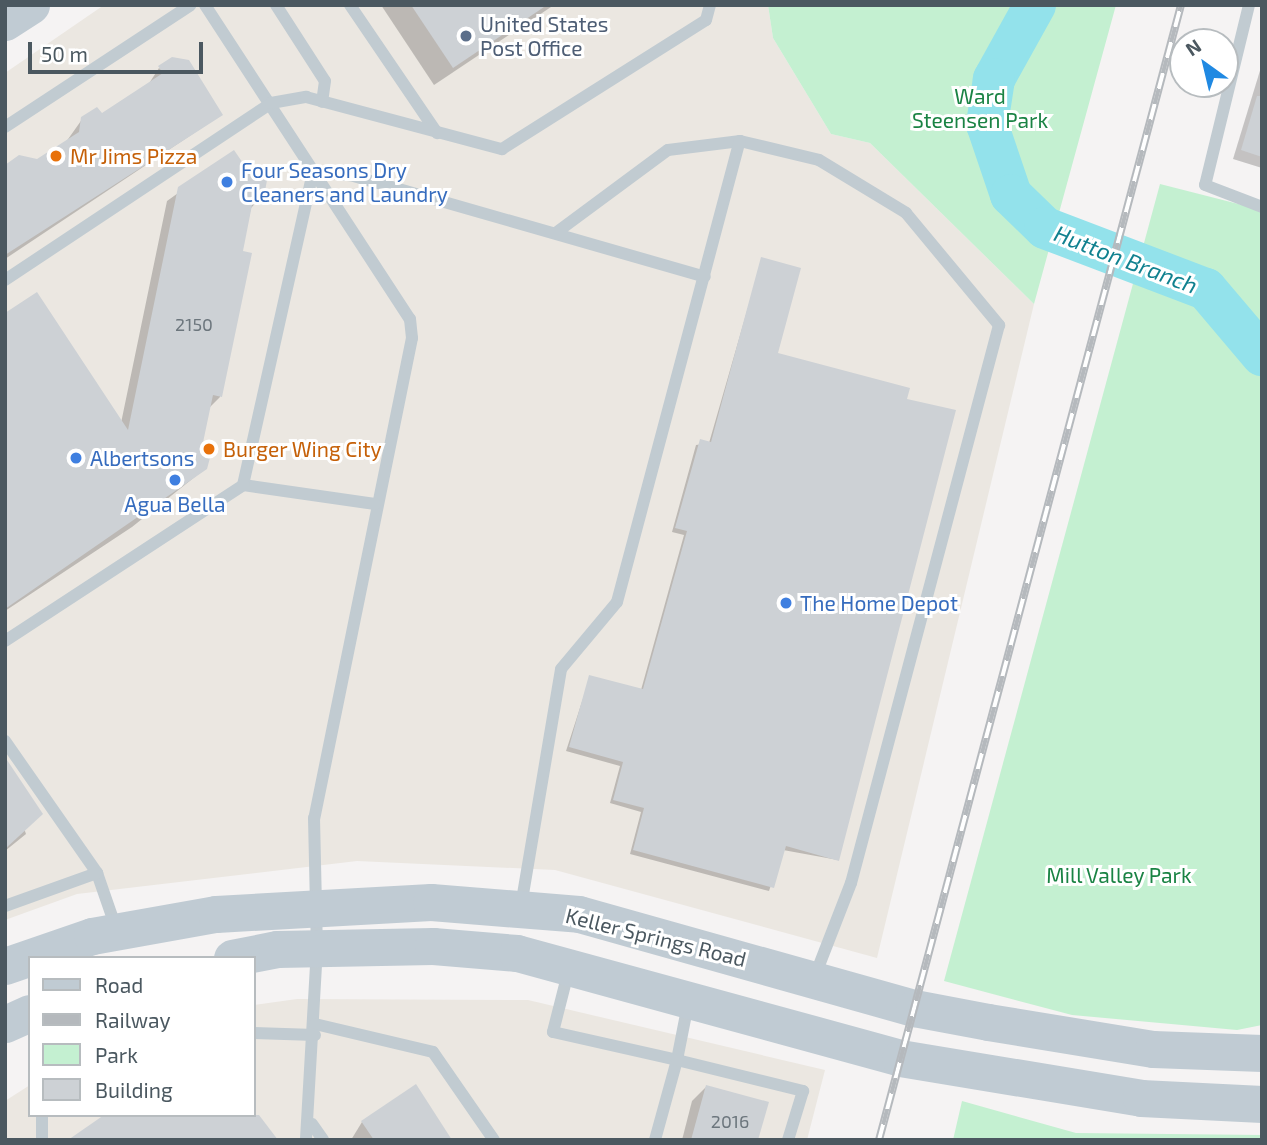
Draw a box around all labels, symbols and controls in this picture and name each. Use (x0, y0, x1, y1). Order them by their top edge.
place label: United States Post Office (480, 11, 609, 61)
scale bar (32, 28, 206, 72)
marker: United States Post Office (458, 28, 474, 44)
north arrow (1169, 28, 1239, 98)
text: N (1181, 33, 1205, 60)
text: 50 m (41, 41, 88, 66)
park label: Ward Steensen Park (912, 83, 1048, 133)
place label: Mr Jims Pizza (70, 143, 198, 169)
marker: Mr Jims Pizza (48, 148, 64, 164)
place label: Four Seasons Dry Cleaners and Laundry (241, 157, 448, 207)
marker: Four Seasons Dry Cleaners and Laundry (219, 174, 235, 190)
water label: Hutton Branch (1051, 219, 1201, 299)
house number: 2150 (175, 313, 213, 335)
place label: Burger Wing City (223, 436, 382, 462)
marker: Burger Wing City (201, 441, 217, 457)
place label: Albertsons (90, 445, 194, 471)
marker: Albertsons (68, 450, 84, 466)
marker: Agua Bella (167, 472, 183, 488)
place label: Agua Bella (124, 491, 226, 517)
place label: The Home Depot (800, 590, 958, 616)
marker: The Home Depot (778, 595, 794, 611)
park label: Mill Valley Park (1046, 862, 1192, 888)
street label: Keller Springs Road (563, 902, 749, 972)
legend (28, 956, 256, 1117)
text: Road (95, 972, 143, 997)
text: Railway (95, 1007, 171, 1032)
text: Park (95, 1042, 138, 1067)
text: Building (95, 1077, 173, 1102)
house number: 2016 (711, 1110, 749, 1132)

